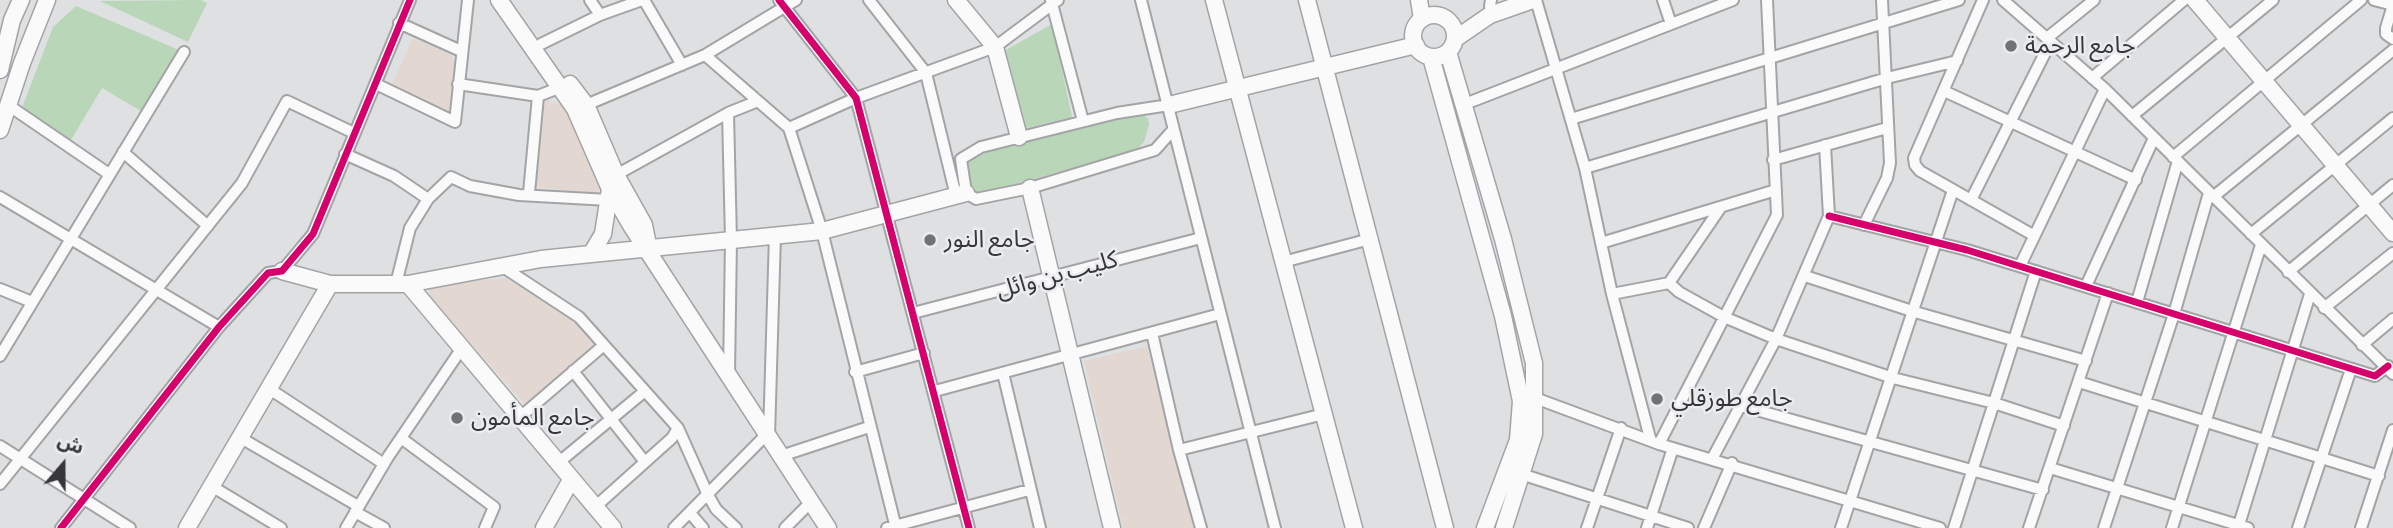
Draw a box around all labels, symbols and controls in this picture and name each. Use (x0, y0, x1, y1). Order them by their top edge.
place label: جامع الرحمة (2025, 32, 2136, 60)
marker: جامع الرحمة (2003, 38, 2019, 54)
place label: جامع النور (944, 226, 1035, 254)
marker: جامع النور (922, 232, 938, 248)
street label: كليب بن وائل (993, 245, 1121, 305)
place label: جامع طوزقلي (1671, 385, 1793, 413)
marker: جامع طوزقلي (1649, 391, 1665, 407)
place label: جامع المأمون (471, 404, 595, 432)
marker: جامع المأمون (449, 410, 465, 426)
north arrow (28, 430, 98, 500)
text: ش (55, 431, 86, 458)

